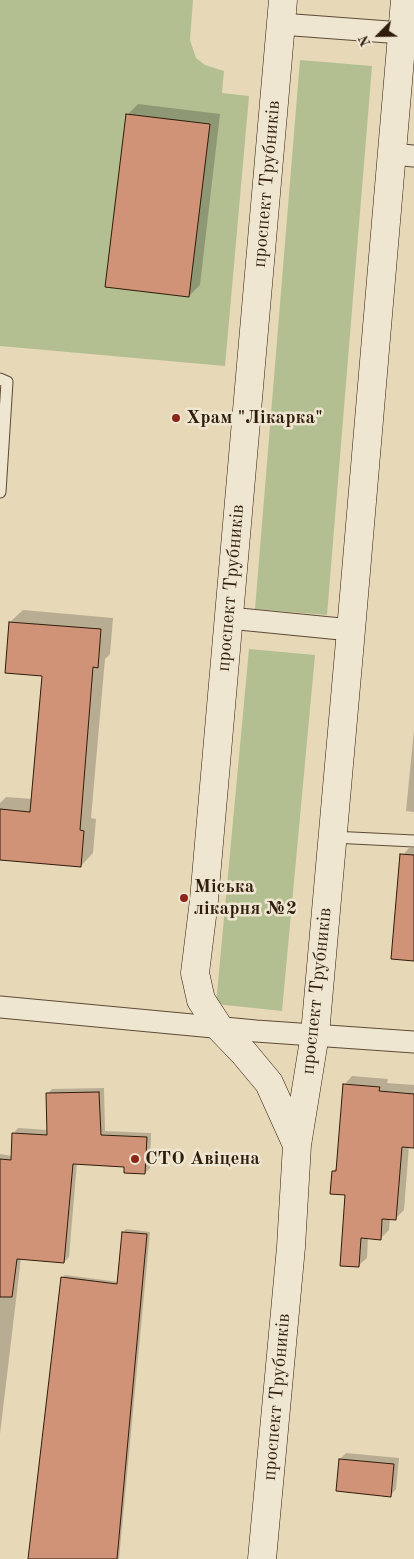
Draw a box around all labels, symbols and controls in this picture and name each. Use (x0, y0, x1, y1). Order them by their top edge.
north arrow (354, 10, 404, 60)
text: N (357, 33, 374, 49)
street label: проспект Трубників (248, 99, 286, 269)
place label: Храм "Лікарка" (186, 407, 323, 429)
marker: Храм "Лікарка" (170, 412, 182, 424)
street label: проспект Трубників (212, 503, 250, 673)
place label: Міська лікарня №2 (194, 876, 297, 920)
marker: Міська лікарня №2 (178, 892, 190, 904)
street label: проспект Трубників (297, 906, 337, 1076)
place label: СТО Авіцена (145, 1148, 260, 1170)
marker: СТО Авіцена (129, 1153, 141, 1165)
street label: проспект Трубників (258, 1312, 296, 1482)

